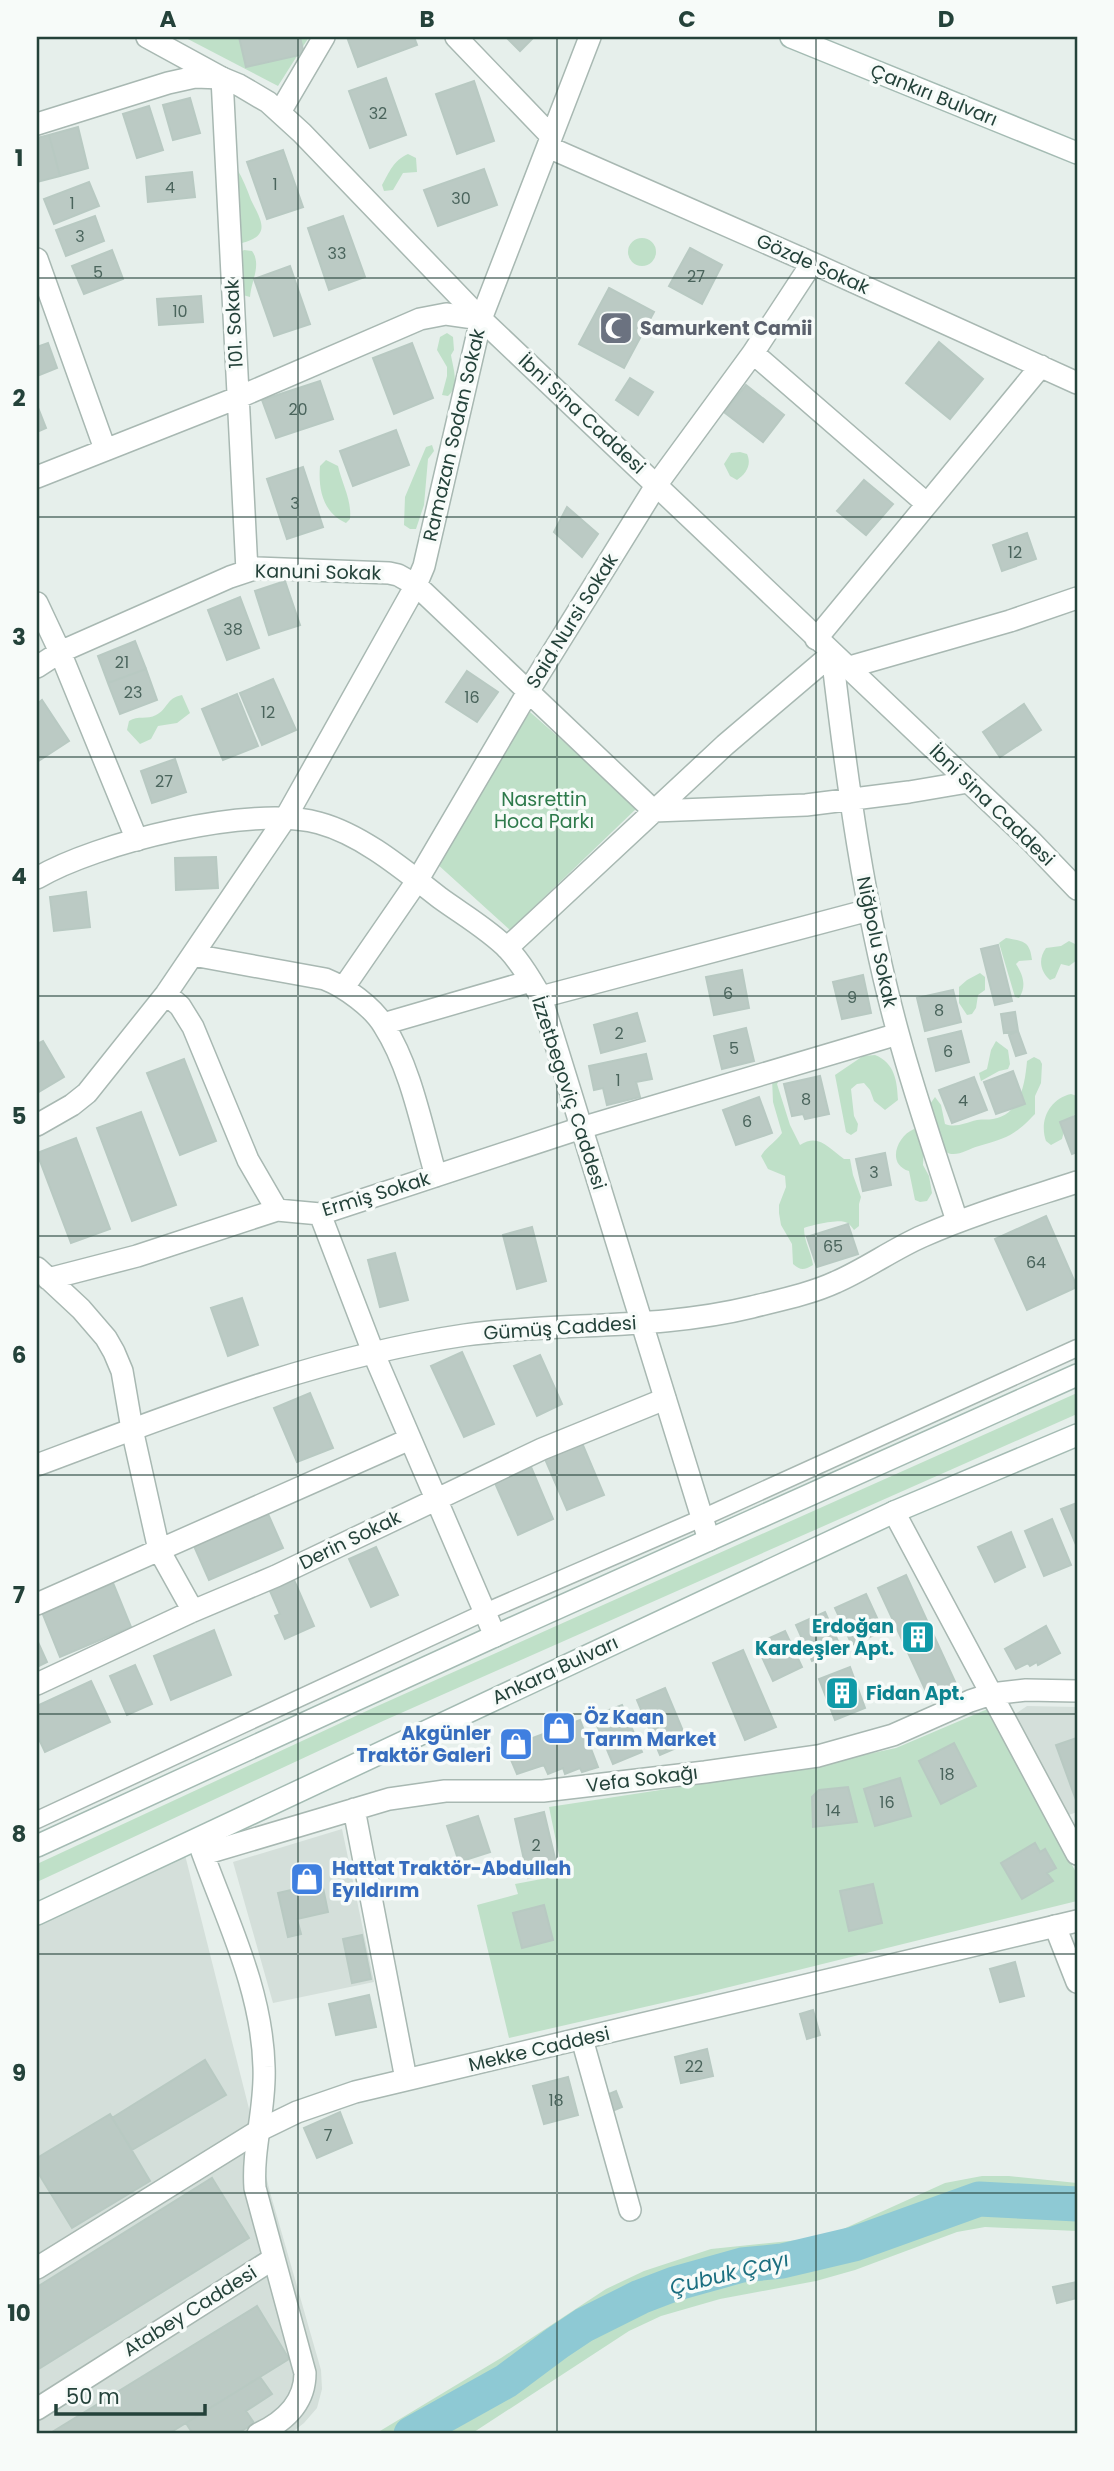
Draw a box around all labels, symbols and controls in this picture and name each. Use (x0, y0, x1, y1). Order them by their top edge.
text: A (160, 3, 177, 35)
text: B (419, 3, 435, 35)
text: C (678, 3, 696, 35)
text: D (938, 3, 954, 35)
street label: Çankırı Bulvarı (866, 57, 1002, 133)
house number: 32 (369, 102, 387, 125)
text: 1 (15, 142, 23, 174)
house number: 1 (272, 173, 278, 196)
house number: 4 (165, 176, 175, 199)
house number: 30 (451, 187, 471, 210)
house number: 1 (69, 192, 75, 215)
house number: 3 (75, 225, 85, 248)
street label: Gözde Sokak (752, 227, 874, 301)
house number: 33 (328, 242, 346, 265)
house number: 5 (93, 261, 103, 284)
house number: 27 (687, 265, 705, 288)
street label: 101. Sokak (218, 279, 250, 369)
house number: 10 (172, 300, 188, 323)
mosque icon: Samurkent Camii (597, 309, 635, 347)
place label: Samurkent Camii (640, 315, 812, 342)
street label: Ramazan Sodan Sokak (416, 326, 492, 544)
street label: İbni Sina Caddesi (512, 348, 652, 480)
text: 2 (12, 382, 26, 414)
house number: 20 (288, 398, 308, 421)
house number: 3 (290, 492, 300, 515)
house number: 12 (1008, 541, 1022, 564)
street label: Said Nursi Sokak (520, 548, 625, 694)
street label: Kanuni Sokak (255, 557, 382, 587)
house number: 38 (223, 618, 243, 641)
text: 3 (12, 621, 26, 653)
house number: 21 (115, 651, 129, 674)
house number: 23 (124, 681, 142, 704)
house number: 16 (464, 686, 480, 709)
house number: 12 (261, 701, 275, 724)
street label: İbni Sina Caddesi (923, 738, 1061, 872)
house number: 27 (155, 770, 173, 793)
park label: Nasrettin Hoca Parkı (494, 786, 594, 835)
text: 4 (11, 860, 27, 892)
street label: Niğbolu Sokak (850, 874, 904, 1010)
house number: 6 (723, 982, 733, 1005)
house number: 9 (847, 986, 857, 1009)
street label: İzzetbegoviç Caddesi (525, 993, 613, 1193)
house number: 8 (934, 999, 944, 1022)
house number: 2 (614, 1022, 624, 1045)
house number: 5 (729, 1037, 739, 1060)
house number: 6 (943, 1040, 953, 1063)
house number: 1 (615, 1069, 621, 1092)
house number: 8 (801, 1088, 811, 1111)
house number: 4 (958, 1089, 968, 1112)
text: 5 (12, 1100, 26, 1132)
house number: 6 (742, 1110, 752, 1133)
house number: 3 (869, 1161, 879, 1184)
street label: Ermiş Sokak (319, 1165, 434, 1223)
house number: 65 (823, 1235, 843, 1258)
house number: 64 (1026, 1251, 1046, 1274)
street label: Gümüş Caddesi (483, 1309, 637, 1347)
text: 6 (12, 1339, 26, 1371)
street label: Derin Sokak (295, 1504, 406, 1576)
text: 7 (13, 1579, 25, 1611)
place label: Erdoğan Kardeşler Apt. (755, 1613, 894, 1662)
building icon: Erdoğan Kardeşler Apt. (899, 1618, 937, 1656)
street label: Ankara Bulvarı (488, 1629, 622, 1711)
building icon: Fidan Apt. (823, 1674, 861, 1712)
place label: Fidan Apt. (866, 1680, 965, 1707)
place label: Öz Kaan Tarım Market (584, 1704, 716, 1753)
shop icon: Öz Kaan Tarım Market (540, 1709, 578, 1747)
place label: Akgünler Traktör Galeri (357, 1720, 491, 1769)
shop icon: Akgünler Traktör Galeri (497, 1725, 535, 1763)
street label: Vefa Sokağı (585, 1759, 699, 1799)
house number: 18 (939, 1763, 955, 1786)
house number: 16 (879, 1791, 895, 1814)
house number: 14 (825, 1799, 841, 1822)
text: 8 (12, 1818, 26, 1850)
house number: 2 (531, 1834, 541, 1857)
place label: Hattat Traktör-Abdullah Eyıldırım (332, 1855, 571, 1904)
shop icon: Hattat Traktör-Abdullah Eyıldırım (288, 1860, 326, 1898)
street label: Mekke Caddesi (466, 2020, 612, 2078)
house number: 22 (685, 2055, 703, 2078)
text: 9 (12, 2057, 26, 2089)
house number: 18 (548, 2089, 564, 2112)
house number: 7 (324, 2124, 333, 2147)
water label: Çubuk Çayı (666, 2244, 792, 2302)
street label: Atabey Caddesi (118, 2259, 262, 2363)
text: 10 (7, 2297, 31, 2329)
scale bar (56, 2373, 205, 2417)
text: 50 m (66, 2382, 120, 2411)

